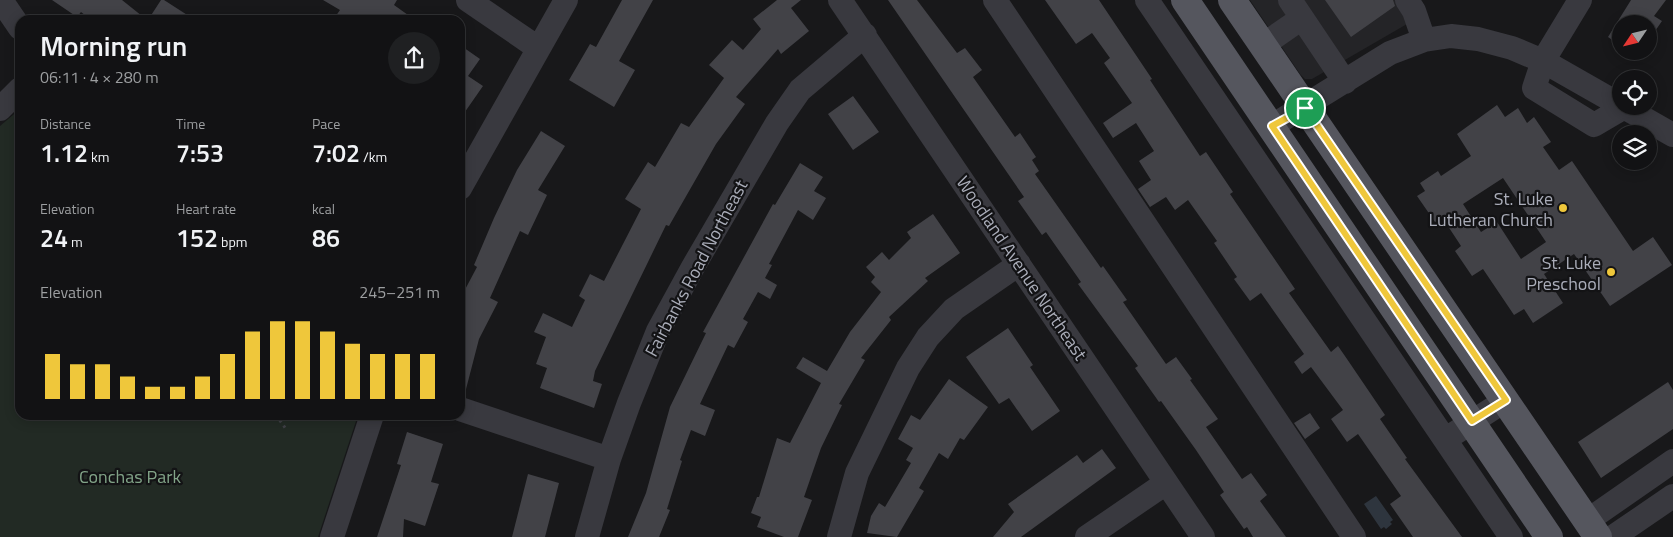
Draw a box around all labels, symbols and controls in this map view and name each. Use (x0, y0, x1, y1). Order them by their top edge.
north arrow (1612, 15, 1658, 60)
map controls (1612, 15, 1657, 170)
text: Morning run (40, 24, 187, 67)
button: share (388, 32, 440, 84)
text: 06:11 · 4 × 280 m (40, 65, 159, 89)
button: locate (1612, 70, 1657, 115)
pin (1284, 87, 1326, 129)
icon: arrive (1291, 94, 1319, 122)
text: Distance (40, 113, 91, 134)
text: Time (176, 113, 205, 134)
text: Pace (312, 113, 340, 134)
button: layers (1612, 125, 1657, 170)
text: 1.12 (40, 134, 88, 172)
text: 7:53 (176, 134, 224, 172)
text: 7:02 (312, 134, 360, 172)
text: km (88, 146, 109, 167)
text: /km (360, 146, 387, 167)
street label: Woodland Avenue Northeast (950, 170, 1094, 366)
street label: Fairbanks Road Northeast (638, 174, 754, 361)
place label: St. Luke Lutheran Church (1428, 185, 1553, 233)
text: Elevation (40, 198, 94, 219)
text: Heart rate (176, 198, 236, 219)
text: kcal (312, 198, 335, 219)
marker: St. Luke Lutheran Church (1557, 202, 1569, 214)
text: 24 (40, 219, 68, 257)
text: 152 (176, 219, 218, 257)
text: 86 (312, 219, 340, 257)
text: m (68, 231, 83, 252)
text: bpm (218, 231, 248, 252)
place label: St. Luke Preschool (1526, 249, 1601, 297)
marker: St. Luke Preschool (1605, 266, 1617, 278)
text: Elevation (40, 280, 102, 304)
text: 245–251 m (359, 280, 440, 304)
park label: Conchas Park (79, 463, 181, 490)

